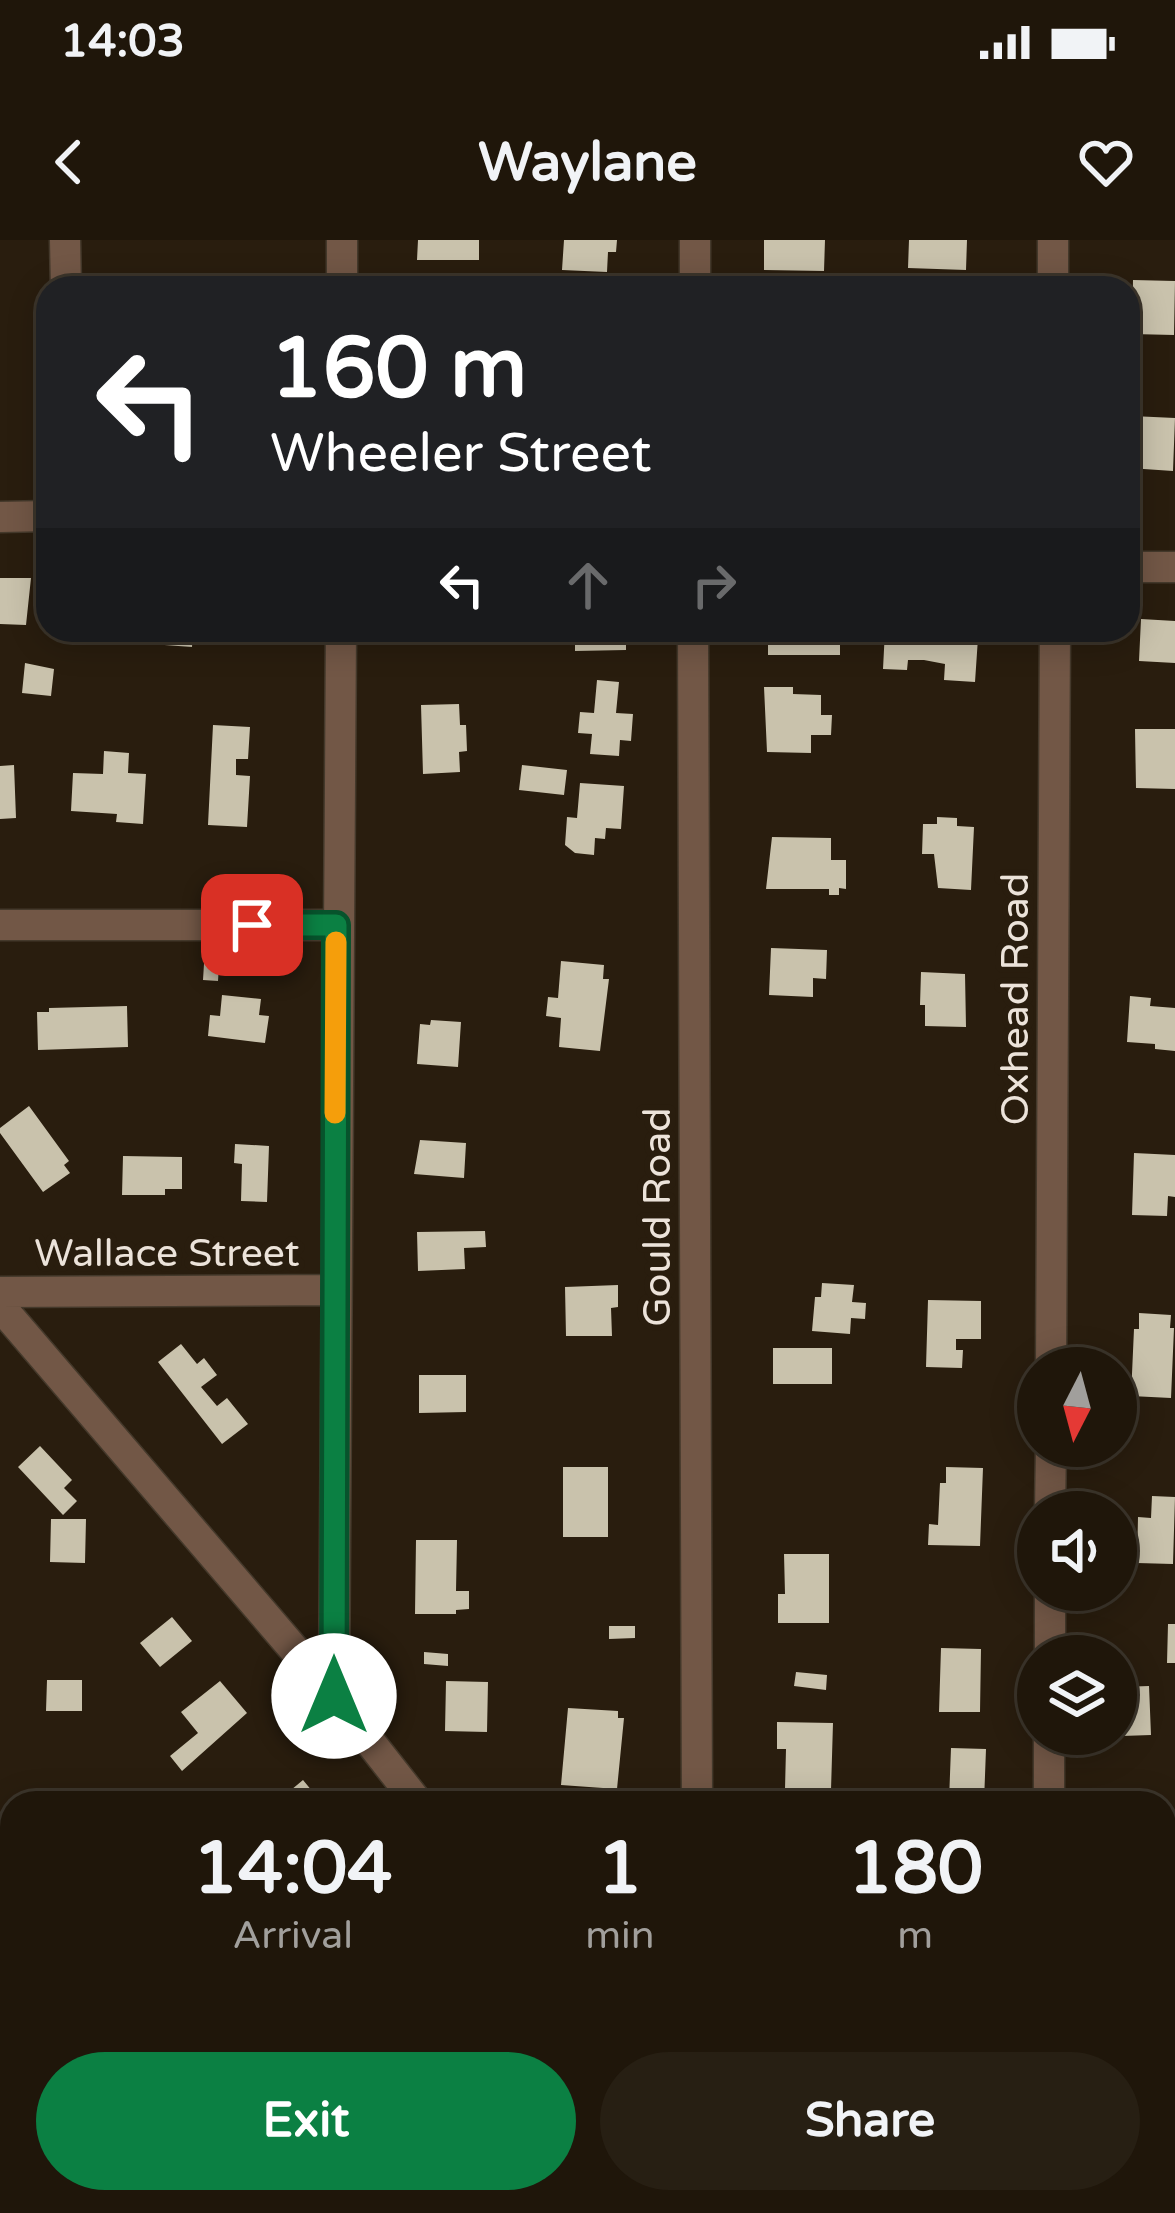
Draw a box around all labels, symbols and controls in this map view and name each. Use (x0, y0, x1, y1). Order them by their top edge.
text: 14:03 (60, 15, 185, 69)
icon: back (36, 129, 102, 195)
icon: heart (1073, 129, 1139, 195)
text: Waylane (478, 130, 697, 195)
text: 160 m (270, 319, 527, 420)
icon: left (72, 324, 228, 480)
text: Wheeler Street (270, 421, 652, 486)
icon: left (429, 552, 495, 618)
icon: ahead (555, 552, 621, 618)
icon: right (681, 552, 747, 618)
street label: Oxhead Road (992, 873, 1039, 1125)
pin (201, 874, 303, 976)
icon: arrive (219, 892, 285, 958)
street label: Gould Road (634, 1107, 681, 1327)
street label: Wallace Street (34, 1230, 300, 1277)
north arrow (1017, 1347, 1137, 1467)
map controls (1017, 1347, 1137, 1755)
button: sound (1017, 1491, 1137, 1611)
position arrow (271, 1633, 397, 1759)
button: layers (1017, 1635, 1137, 1755)
text: 14:04 (193, 1826, 392, 1913)
text: 1 (597, 1826, 643, 1913)
text: 180 (847, 1826, 983, 1913)
text: Arrival (232, 1912, 353, 1959)
text: min (585, 1912, 655, 1959)
text: m (897, 1912, 933, 1959)
button: Exit (36, 2052, 576, 2190)
button: Share (600, 2052, 1140, 2190)

